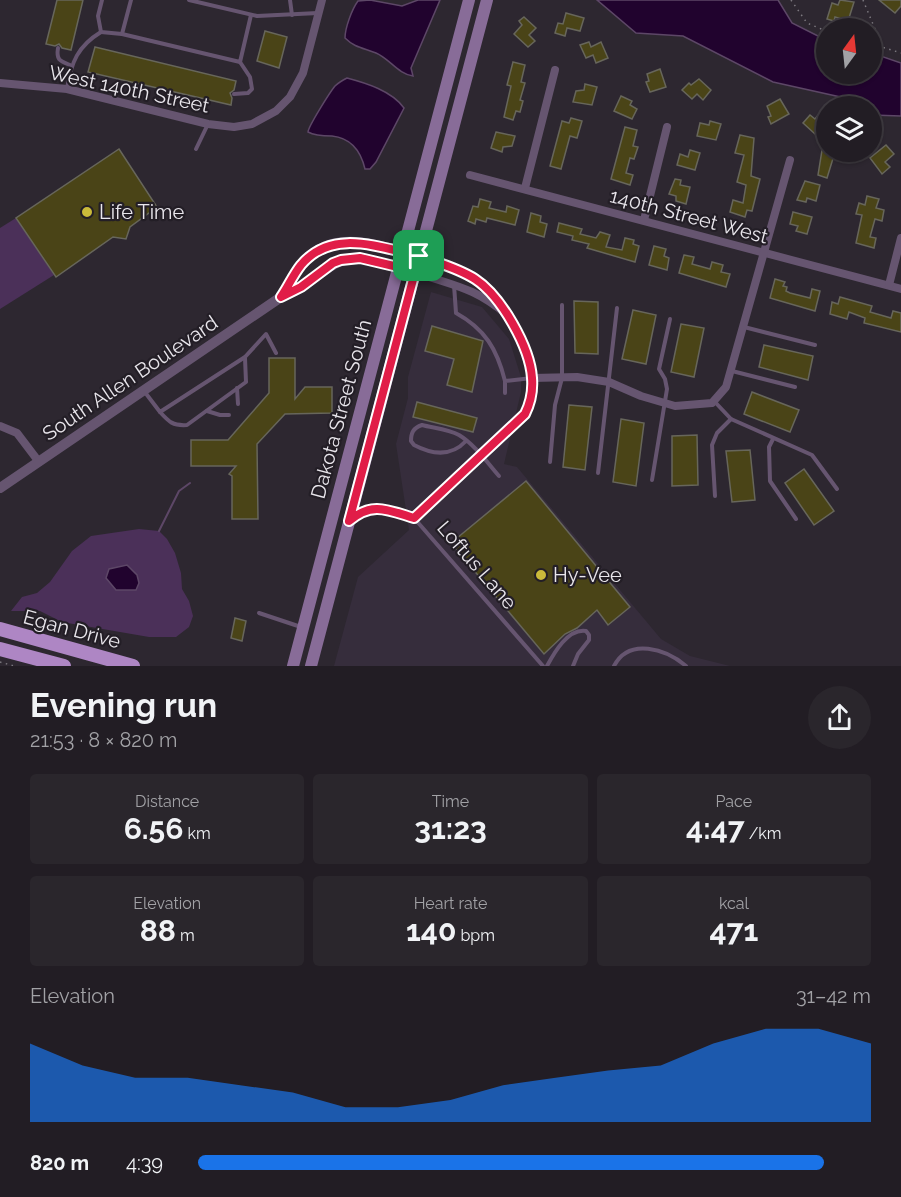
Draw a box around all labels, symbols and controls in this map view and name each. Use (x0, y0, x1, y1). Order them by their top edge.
north arrow (816, 18, 882, 84)
map controls (816, 18, 882, 162)
street label: West 140th Street (47, 60, 212, 118)
button: layers (816, 96, 882, 162)
street label: 140th Street West (607, 183, 771, 249)
place label: Life Time (99, 200, 184, 224)
marker: Life Time (80, 205, 94, 219)
pin (393, 230, 444, 281)
icon: arrive (402, 239, 435, 272)
street label: South Allen Boulevard (38, 310, 222, 446)
street label: Dakota Street South (306, 317, 376, 501)
street label: Loftus Lane (432, 516, 522, 614)
place label: Hy-Vee (553, 563, 622, 587)
marker: Hy-Vee (534, 568, 548, 582)
street label: Egan Drive (21, 605, 123, 654)
text: Evening run (30, 686, 217, 725)
button: share (808, 686, 871, 749)
text: 21:53 · 8 × 820 m (30, 728, 178, 752)
text: Distance (135, 792, 199, 811)
text: Time (432, 792, 469, 811)
text: Pace (715, 792, 752, 811)
text: 6.56 (124, 811, 183, 846)
text: 31:23 (414, 811, 487, 846)
text: 4:47 (686, 811, 745, 846)
text: km (183, 824, 211, 843)
text: /km (745, 824, 782, 843)
text: Elevation (133, 894, 201, 913)
text: Heart rate (414, 894, 487, 913)
text: kcal (719, 894, 749, 913)
text: 88 (140, 913, 176, 948)
text: 140 (406, 913, 456, 948)
text: 471 (709, 913, 758, 948)
text: m (176, 926, 195, 945)
text: bpm (456, 926, 495, 945)
text: Elevation (30, 984, 115, 1008)
text: 31–42 m (796, 984, 871, 1008)
text: 820 m (30, 1151, 89, 1175)
text: 4:39 (126, 1151, 163, 1175)

